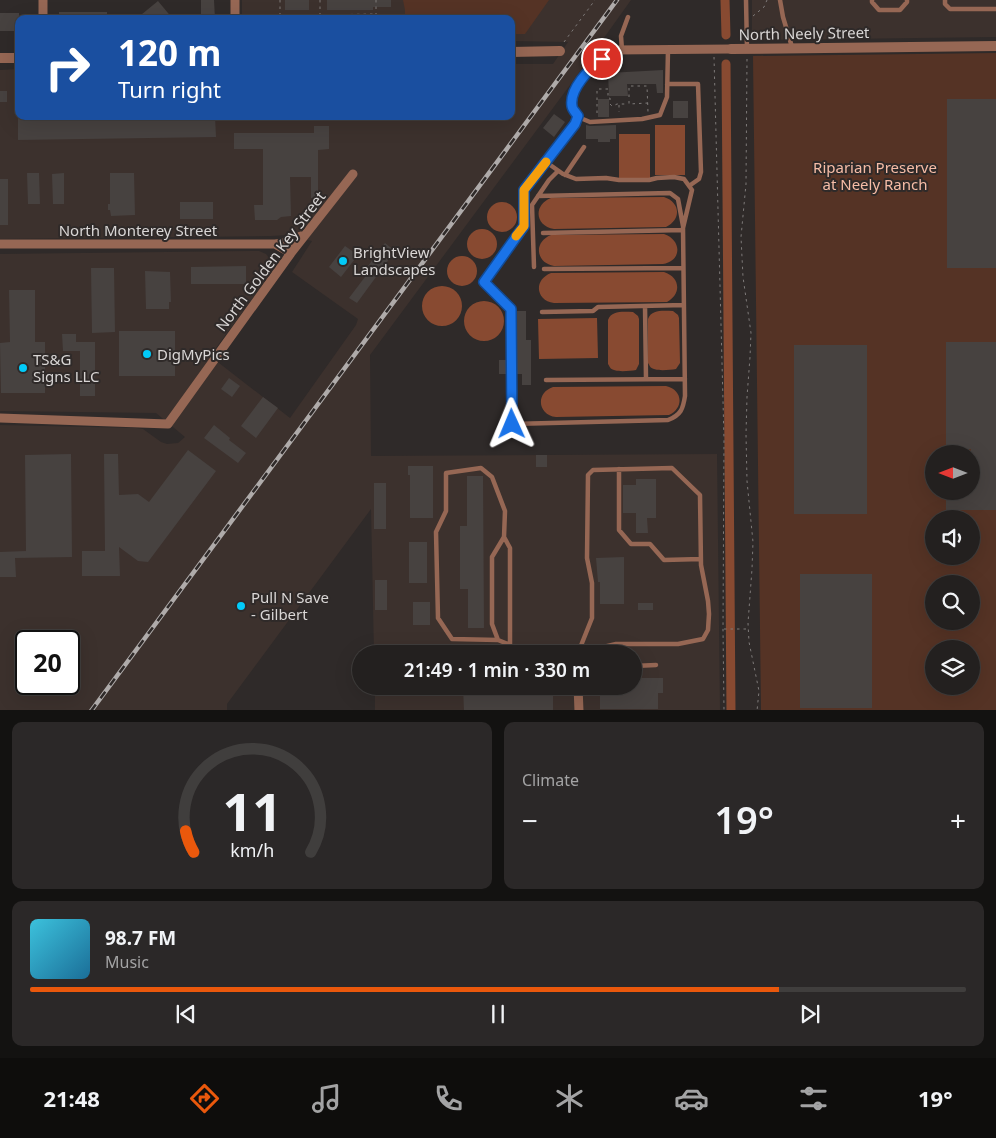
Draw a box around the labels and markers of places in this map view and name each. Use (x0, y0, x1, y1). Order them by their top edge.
pin (581, 38, 623, 80)
place label: BrightView Landscapes (353, 242, 435, 279)
marker: BrightView Landscapes (337, 255, 349, 267)
place label: DigMyPics (157, 344, 230, 364)
marker: DigMyPics (141, 348, 153, 360)
place label: TS&G Signs LLC (33, 349, 100, 386)
marker: TS&G Signs LLC (17, 362, 29, 374)
place label: Pull N Save - Gilbert (251, 587, 329, 624)
marker: Pull N Save - Gilbert (235, 600, 247, 612)

